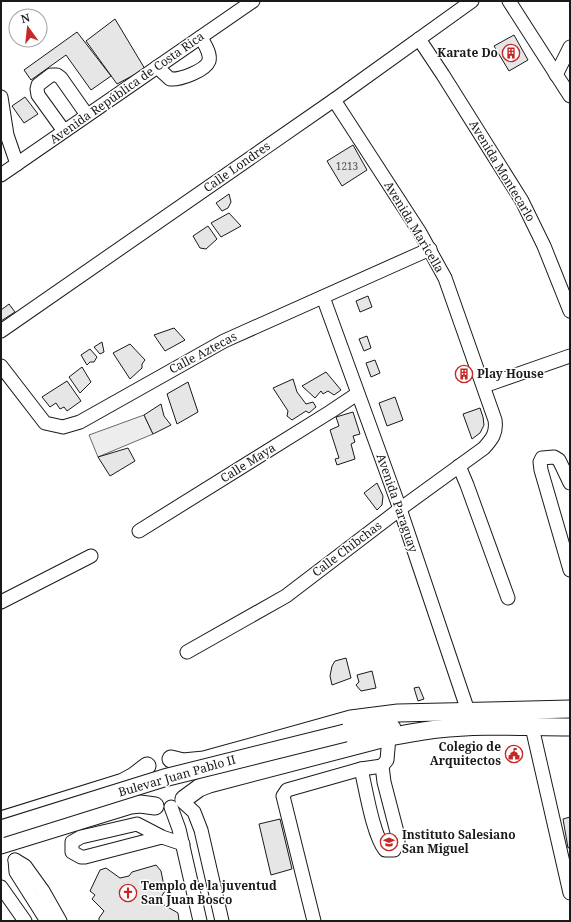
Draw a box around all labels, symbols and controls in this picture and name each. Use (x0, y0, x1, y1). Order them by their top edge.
north arrow (8, 8, 48, 48)
text: N (19, 9, 32, 26)
street label: Avenida República de Costa Rica (46, 27, 208, 148)
building icon: Karate Do (501, 43, 521, 63)
place label: Karate Do (437, 44, 498, 61)
street label: Avenida Montecarlo (465, 117, 539, 225)
street label: Calle Londres (200, 137, 274, 196)
house number: 1213 (336, 159, 359, 173)
street label: Avenida Maricella (380, 178, 449, 276)
street label: Calle Aztecas (166, 328, 240, 378)
building icon: Play House (454, 364, 474, 384)
place label: Play House (477, 365, 544, 382)
street label: Calle Maya (217, 439, 279, 486)
street label: Avenida Paraguay (373, 451, 422, 555)
street label: Calle Chibchas (308, 517, 385, 580)
place label: Colegio de Arquitectos (430, 738, 501, 769)
public building icon: Colegio de Arquitectos (504, 744, 524, 764)
street label: Bulevar Juan Pablo II (116, 751, 238, 800)
place label: Instituto Salesiano San Miguel (402, 826, 516, 857)
school or university icon: Instituto Salesiano San Miguel (379, 832, 399, 852)
place label: Templo de la juventud San Juan Bosco (141, 877, 277, 908)
church icon: Templo de la juventud San Juan Bosco (118, 883, 138, 903)

